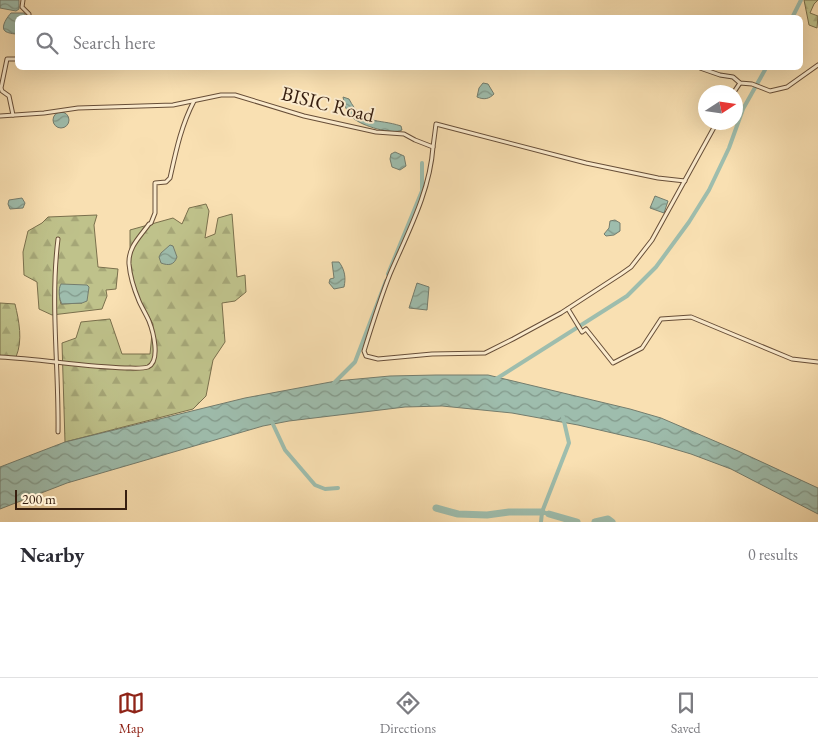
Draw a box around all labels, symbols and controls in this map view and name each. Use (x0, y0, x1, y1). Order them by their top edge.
search box (15, 15, 803, 70)
icon: search (33, 29, 61, 57)
text: Search here (73, 30, 155, 55)
street label: BISIC Road (279, 80, 378, 128)
north arrow (698, 85, 743, 130)
scale bar (15, 487, 128, 510)
text: 200 m (22, 490, 56, 508)
text: Nearby (20, 541, 84, 568)
text: 0 results (748, 544, 798, 565)
tab: Map (117, 689, 145, 737)
tab: Directions (380, 689, 436, 737)
tab: Saved (671, 689, 701, 737)

